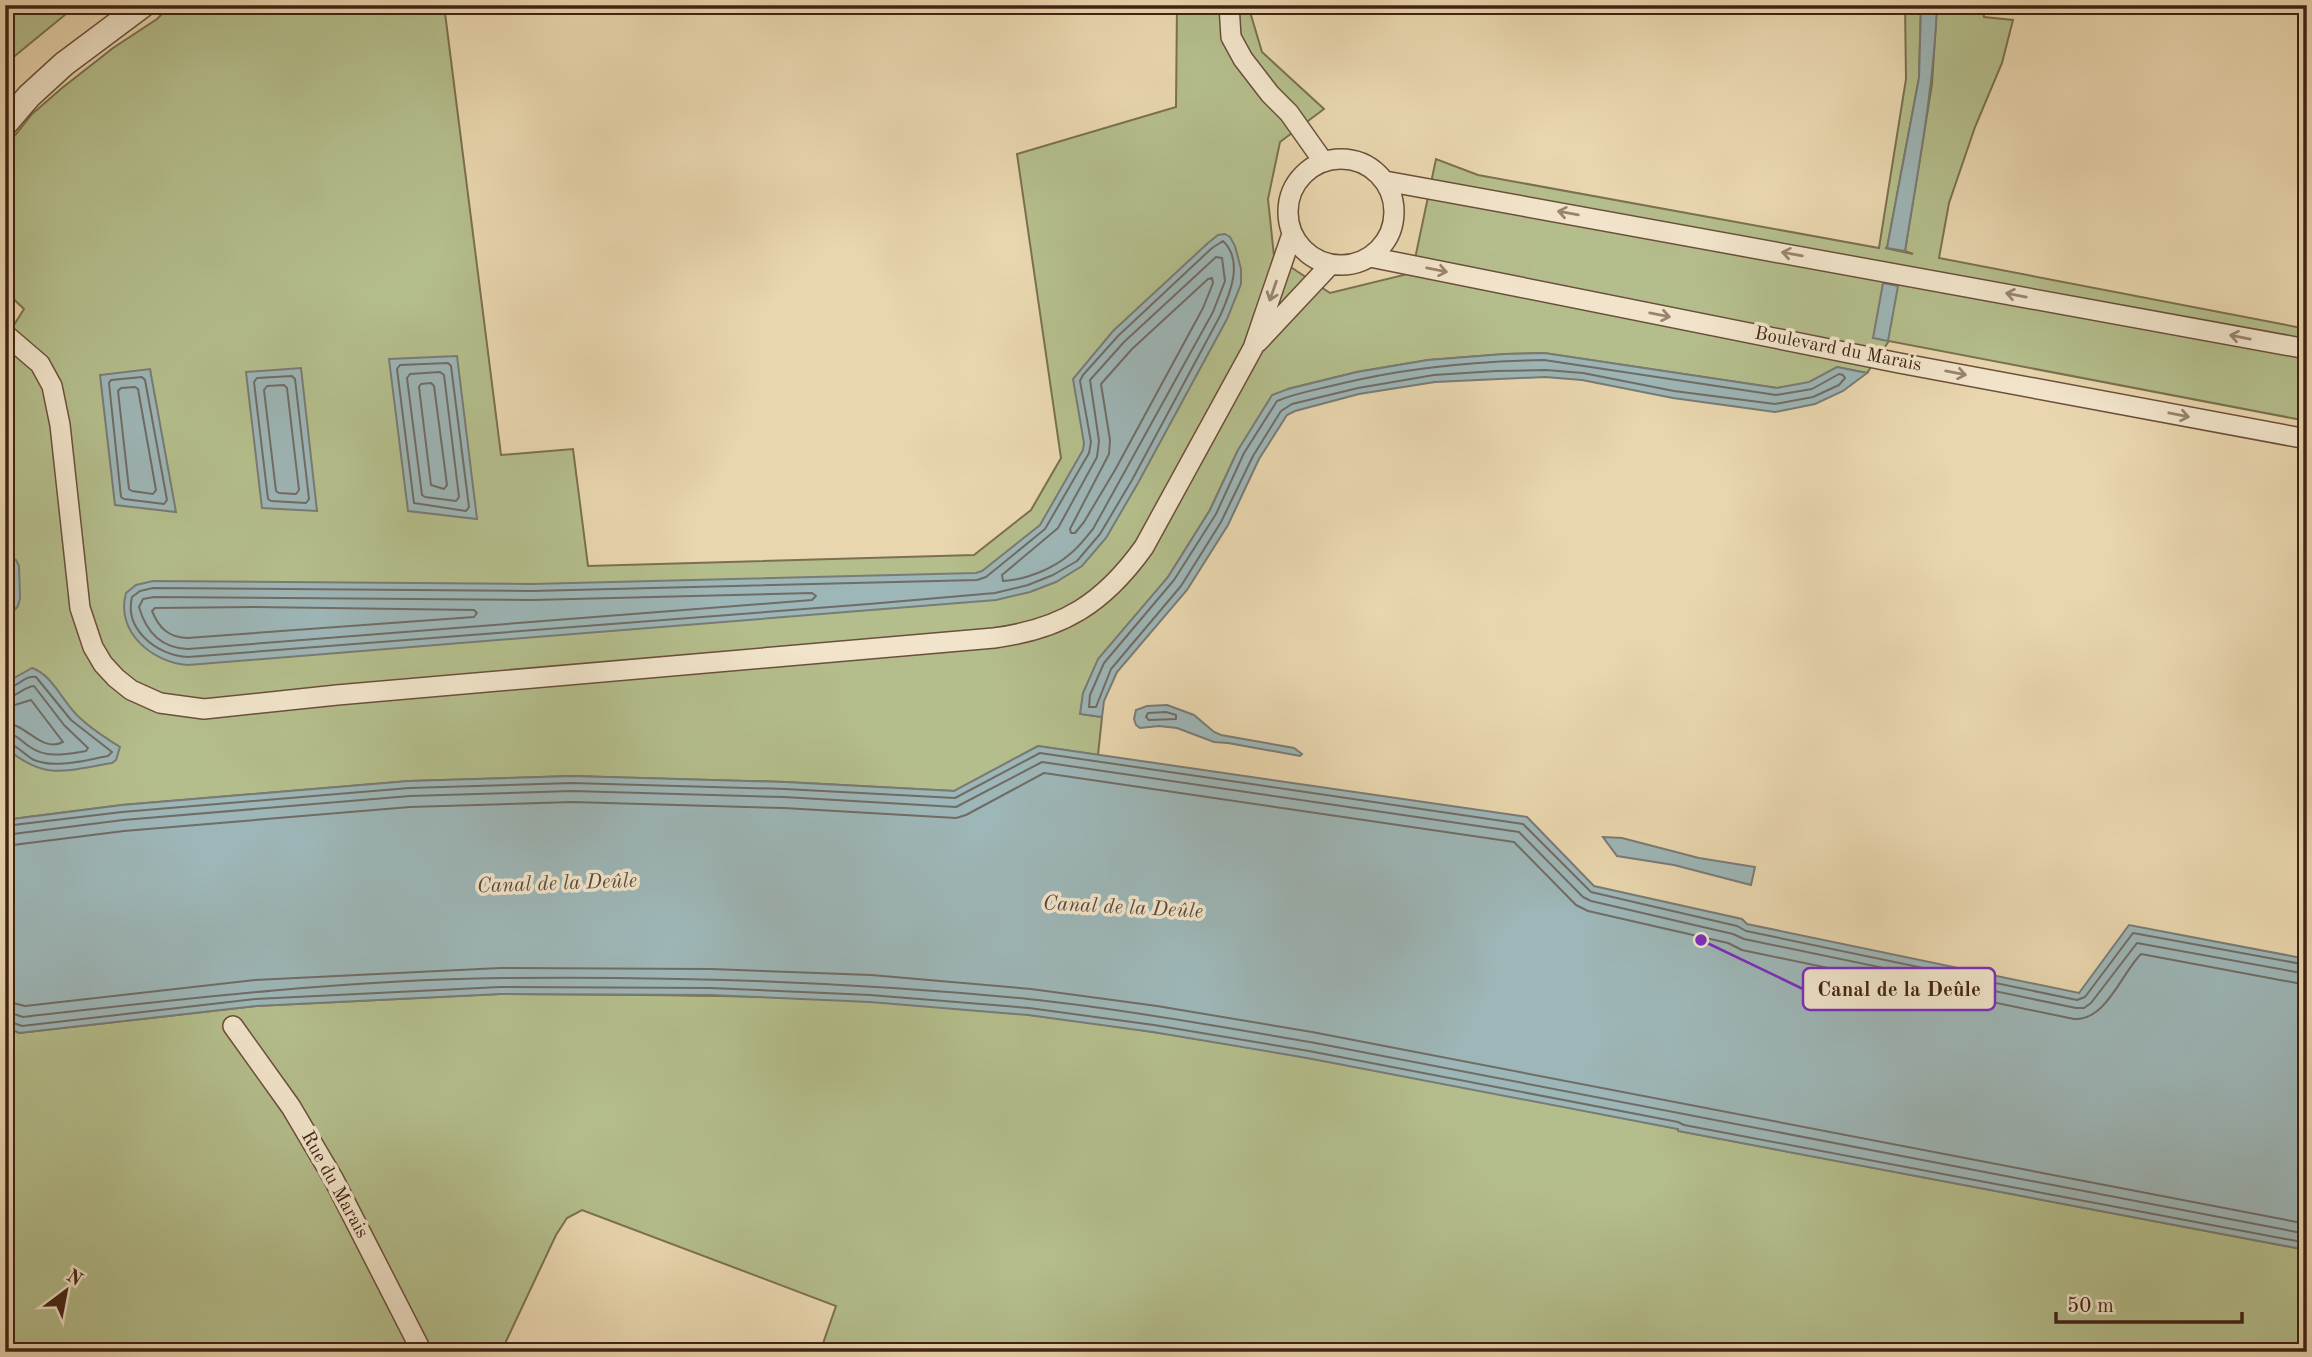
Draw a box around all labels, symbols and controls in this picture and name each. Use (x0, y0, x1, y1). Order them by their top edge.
one-way arrow (1557, 206, 1580, 220)
one-way arrow (1781, 247, 1804, 260)
one-way arrow (1425, 264, 1448, 278)
one-way arrow (1266, 280, 1278, 302)
one-way arrow (2005, 288, 2028, 301)
one-way arrow (1648, 308, 1671, 322)
street label: Boulevard du Marais (1753, 324, 1923, 376)
one-way arrow (2229, 329, 2252, 343)
one-way arrow (1944, 367, 1966, 380)
one-way arrow (2167, 409, 2190, 422)
water label: Canal de la Deûle (476, 871, 638, 897)
water label: Canal de la Deûle (1042, 893, 1204, 923)
callout: Canal de la Deûle (1803, 968, 1995, 1010)
text: Canal de la Deûle (1817, 980, 1981, 1001)
street label: Rue du Marais (297, 1128, 371, 1242)
north arrow (32, 1256, 102, 1326)
text: N (62, 1267, 85, 1291)
scale bar (2056, 1280, 2242, 1324)
text: 50 m (2067, 1296, 2114, 1317)

